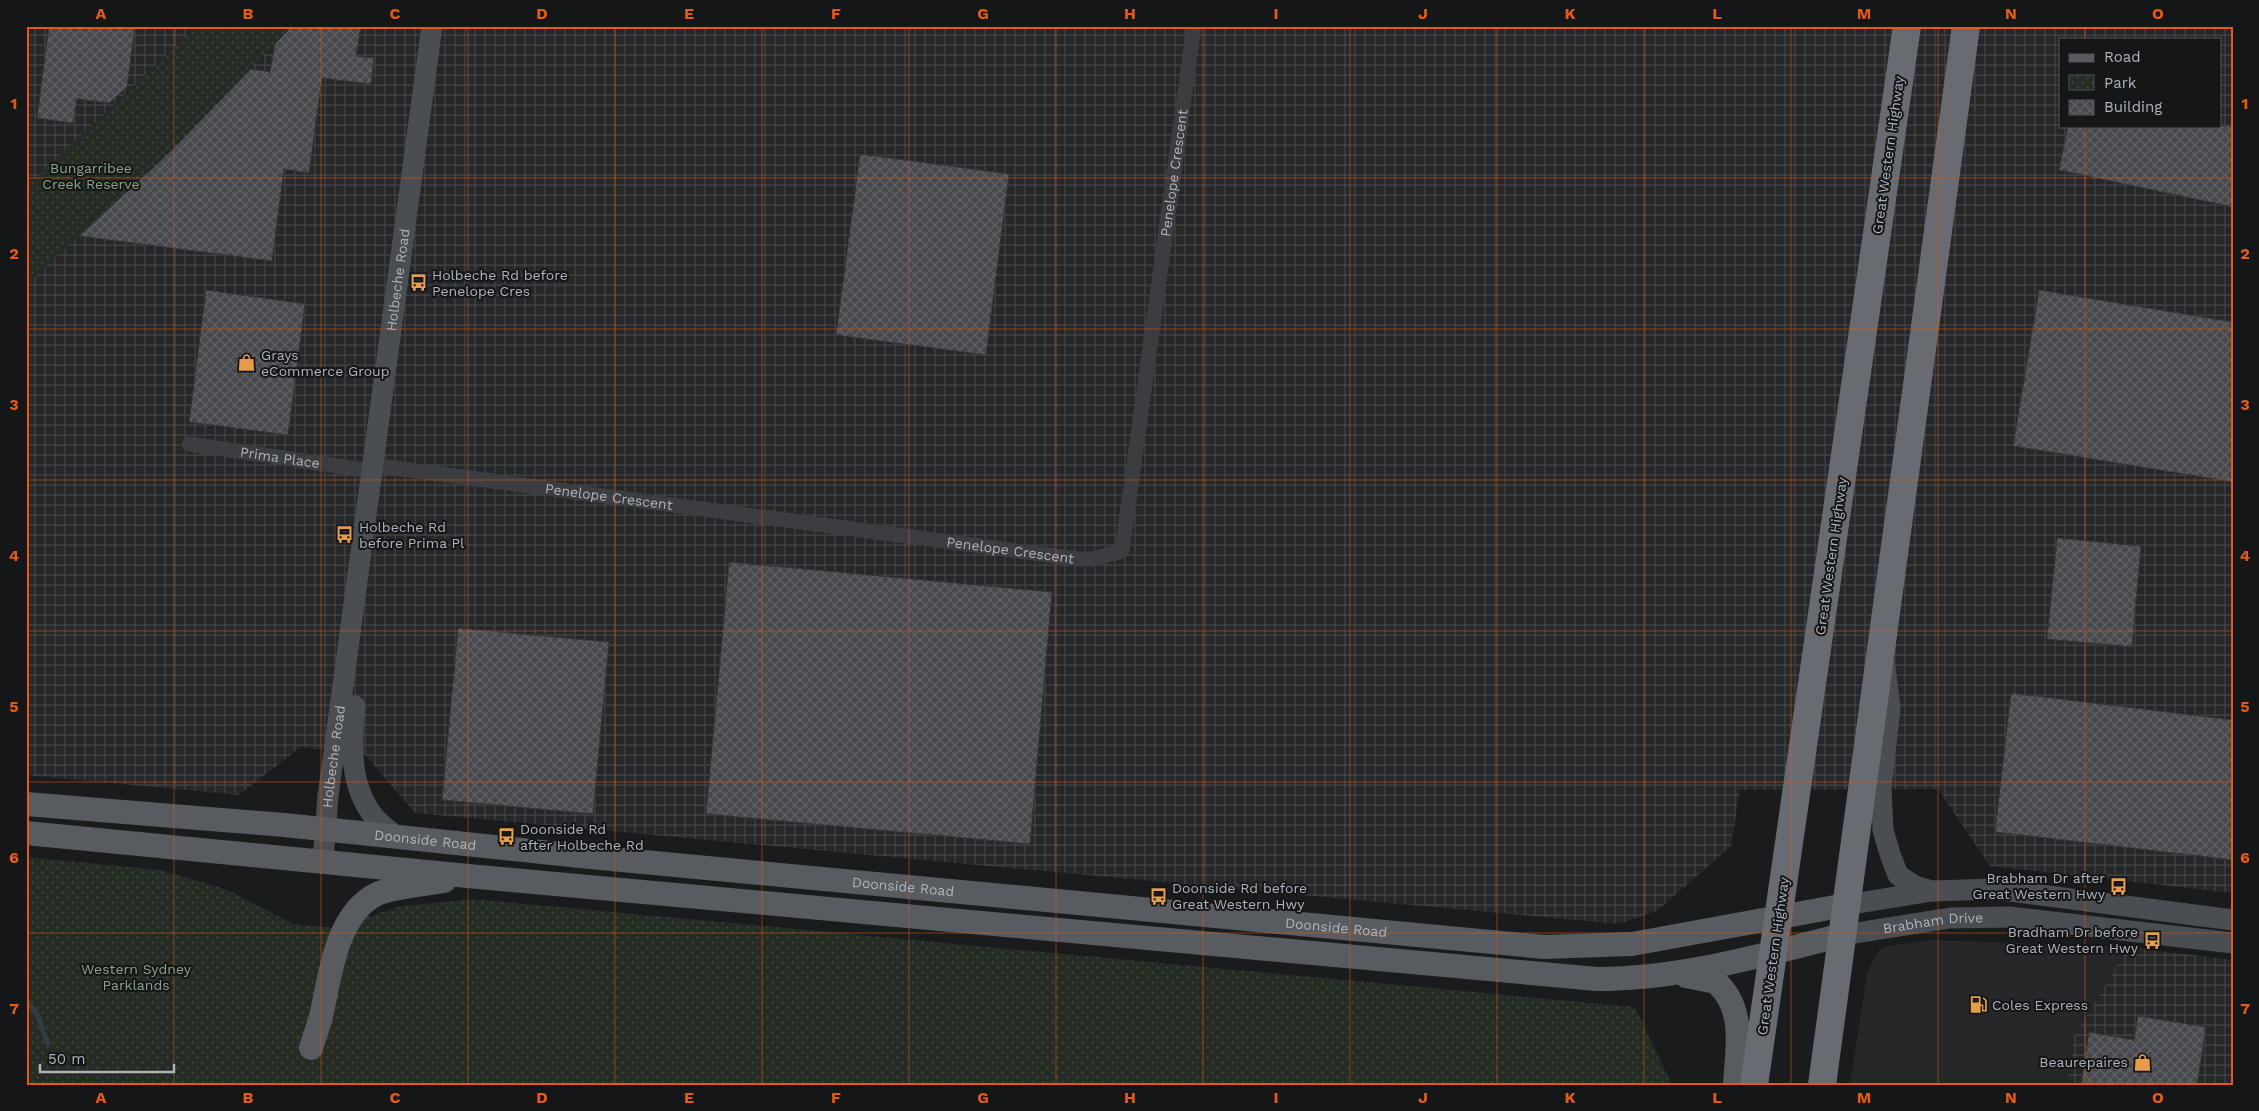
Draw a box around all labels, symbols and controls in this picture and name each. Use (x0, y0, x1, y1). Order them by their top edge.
text: A (96, 4, 107, 23)
text: B (243, 4, 254, 23)
text: C (390, 4, 401, 23)
text: D (536, 4, 548, 23)
text: E (684, 4, 694, 23)
text: F (831, 4, 841, 23)
text: G (977, 4, 989, 23)
text: H (1124, 4, 1136, 23)
text: I (1273, 4, 1279, 23)
text: J (1418, 4, 1428, 23)
text: K (1564, 4, 1576, 23)
text: L (1712, 4, 1722, 23)
text: M (1857, 4, 1871, 23)
text: N (2005, 4, 2017, 23)
text: O (2152, 4, 2164, 23)
legend (2059, 38, 2222, 128)
text: Road (2104, 48, 2141, 66)
street label: Great Western Highway (1869, 74, 1907, 235)
text: Park (2104, 74, 2137, 92)
text: 1 (11, 94, 17, 113)
text: 1 (2242, 94, 2248, 113)
text: Building (2104, 98, 2162, 116)
street label: Penelope Crescent (1157, 108, 1191, 238)
park label: Bungarribee Creek Reserve (42, 160, 140, 192)
street label: Holbeche Road (383, 228, 413, 332)
text: 2 (9, 244, 19, 263)
text: 2 (2240, 244, 2250, 263)
place label: Holbeche Rd before Penelope Cres (432, 267, 568, 299)
bus stop icon: Holbeche Rd before Penelope Cres (408, 273, 428, 293)
place label: Grays eCommerce Group (261, 347, 389, 379)
shop icon: Grays eCommerce Group (237, 353, 257, 373)
text: 3 (9, 395, 19, 414)
text: 3 (2240, 395, 2250, 414)
street label: Prima Place (239, 444, 321, 471)
street label: Great Western Highway (1812, 475, 1850, 636)
street label: Penelope Crescent (544, 480, 674, 513)
place label: Holbeche Rd before Prima Pl (359, 519, 465, 551)
bus stop icon: Holbeche Rd before Prima Pl (335, 525, 355, 545)
street label: Penelope Crescent (946, 534, 1075, 566)
text: 4 (9, 546, 19, 565)
text: 4 (2240, 546, 2250, 565)
text: 5 (9, 697, 19, 716)
text: 5 (2240, 697, 2250, 716)
street label: Holbeche Road (319, 704, 348, 808)
place label: Doonside Rd after Holbeche Rd (520, 821, 644, 853)
street label: Doonside Road (374, 827, 477, 853)
bus stop icon: Doonside Rd after Holbeche Rd (496, 827, 516, 847)
text: 6 (9, 848, 19, 867)
text: 6 (2240, 848, 2250, 867)
place label: Brabham Dr after Great Western Hwy (1973, 870, 2106, 902)
street label: Doonside Road (851, 874, 955, 899)
street label: Great Western Highway (1754, 875, 1792, 1036)
bus stop icon: Brabham Dr after Great Western Hwy (2109, 876, 2129, 896)
place label: Doonside Rd before Great Western Hwy (1172, 880, 1307, 912)
bus stop icon: Doonside Rd before Great Western Hwy (1148, 886, 1168, 906)
street label: Brabham Drive (1882, 909, 1983, 937)
street label: Doonside Road (1284, 915, 1388, 940)
place label: Bradham Dr before Great Western Hwy (2006, 924, 2139, 956)
bus stop icon: Bradham Dr before Great Western Hwy (2142, 930, 2162, 950)
park label: Western Sydney Parklands (81, 961, 192, 993)
fuel station icon: Coles Express (1968, 995, 1988, 1015)
place label: Coles Express (1992, 997, 2088, 1013)
text: 7 (9, 999, 19, 1018)
text: 7 (2240, 999, 2250, 1018)
scale bar (40, 1041, 174, 1073)
text: 50 m (48, 1050, 85, 1068)
shop icon: Beaurepaires (2132, 1052, 2152, 1072)
place label: Beaurepaires (2039, 1054, 2128, 1070)
text: A (96, 1088, 107, 1107)
text: B (243, 1088, 254, 1107)
text: C (390, 1088, 401, 1107)
text: D (536, 1088, 548, 1107)
text: E (684, 1088, 694, 1107)
text: F (831, 1088, 841, 1107)
text: G (977, 1088, 989, 1107)
text: H (1124, 1088, 1136, 1107)
text: I (1273, 1088, 1279, 1107)
text: J (1418, 1088, 1428, 1107)
text: K (1564, 1088, 1576, 1107)
text: L (1712, 1088, 1722, 1107)
text: M (1857, 1088, 1871, 1107)
text: N (2005, 1088, 2017, 1107)
text: O (2152, 1088, 2164, 1107)

